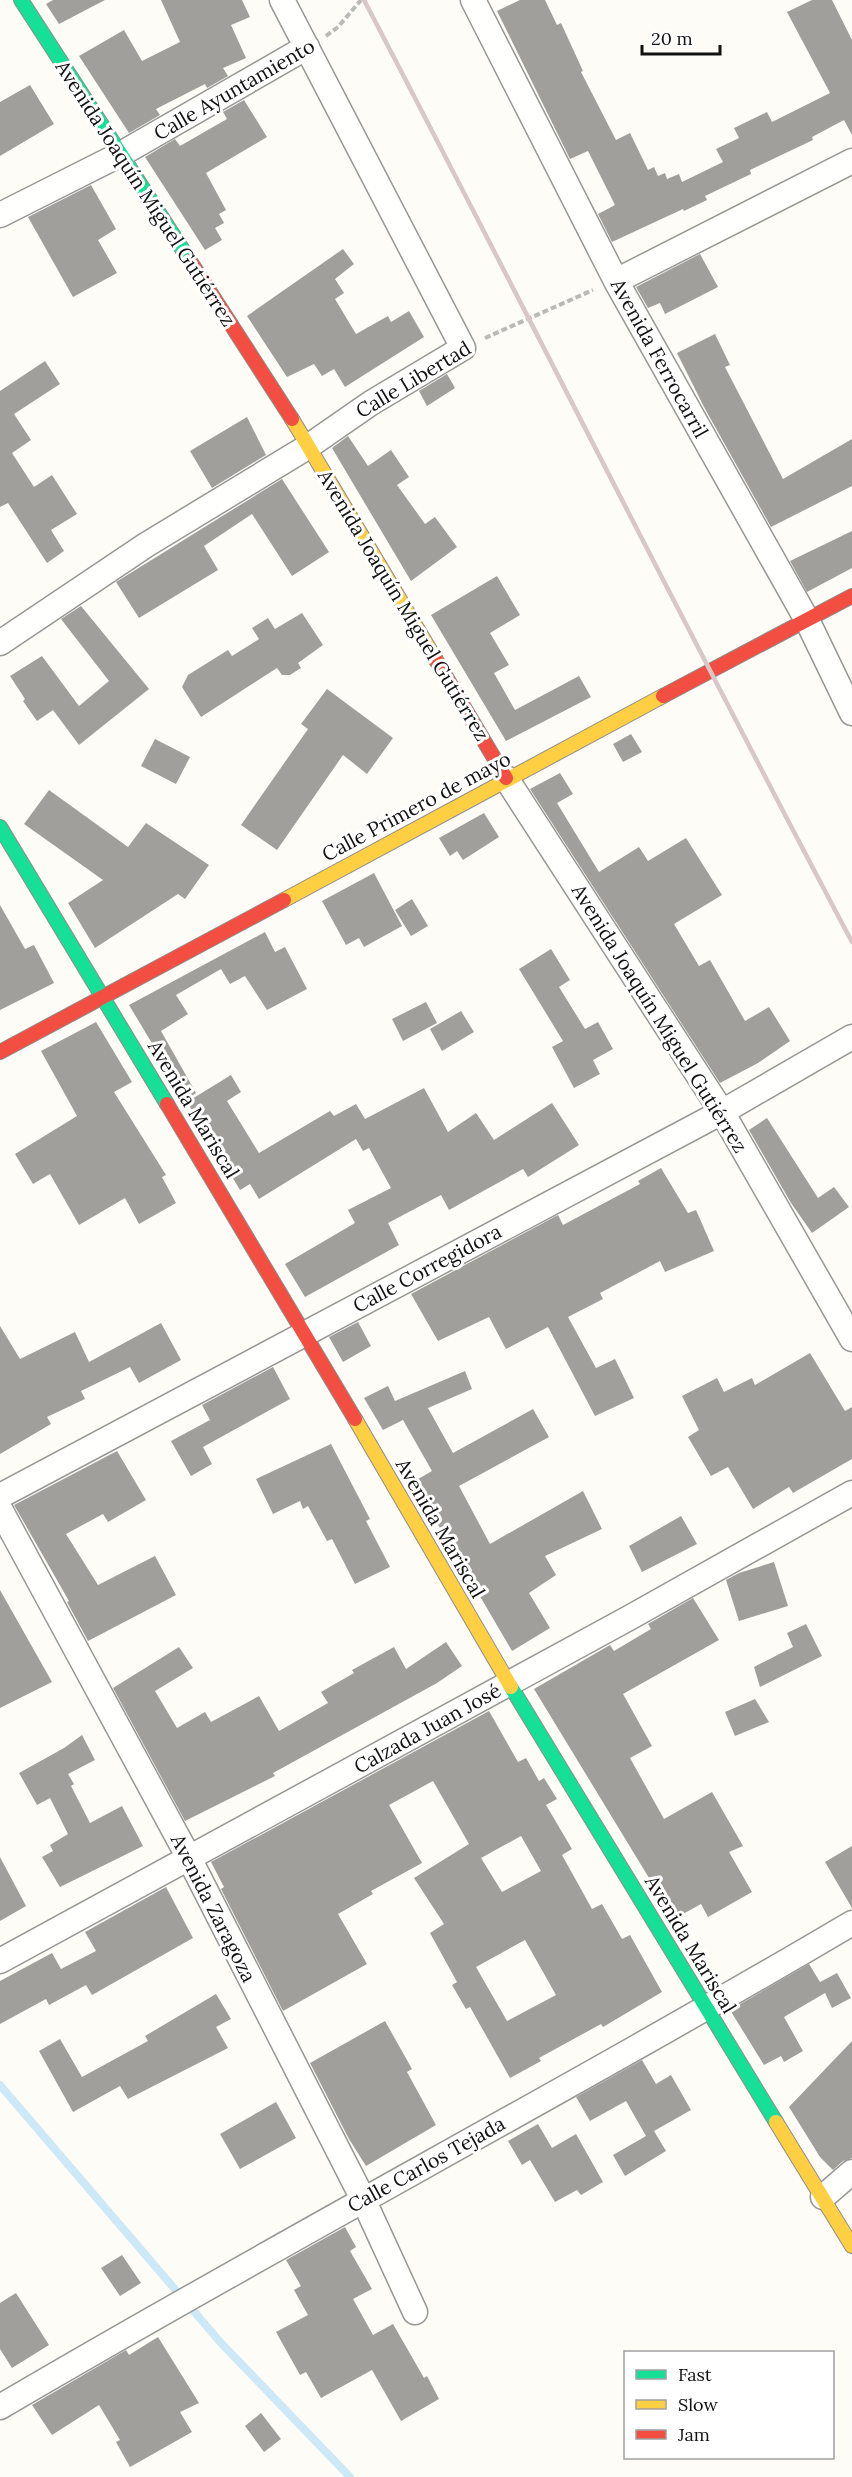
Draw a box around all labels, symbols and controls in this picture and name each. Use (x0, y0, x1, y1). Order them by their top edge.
scale bar (642, 18, 720, 56)
text: 20 m (651, 27, 693, 50)
street label: Calle Ayuntamiento (149, 33, 319, 145)
street label: Avenida Joaquín Miguel Gutiérrez (50, 54, 241, 331)
street label: Avenida Ferrocarril (605, 273, 714, 442)
street label: Calle Libertad (351, 335, 475, 423)
street label: Avenida Joaquín Miguel Gutiérrez (312, 464, 495, 745)
street label: Calle Primero de mayo (317, 746, 515, 866)
street label: Avenida Joaquín Miguel Gutiérrez (566, 878, 753, 1157)
street label: Avenida Mariscal (142, 1034, 245, 1183)
street label: Calle Corregidora (348, 1218, 506, 1318)
street label: Avenida Mariscal (390, 1453, 491, 1602)
street label: Calzada Juan José (349, 1677, 505, 1779)
street label: Avenida Zaragoza (165, 1829, 262, 1986)
street label: Avenida Mariscal (639, 1869, 742, 2018)
street label: Calle Carlos Tejada (343, 2110, 509, 2218)
legend (624, 2351, 834, 2459)
text: Fast (678, 2363, 712, 2386)
text: Slow (678, 2393, 718, 2416)
text: Jam (677, 2423, 710, 2446)

